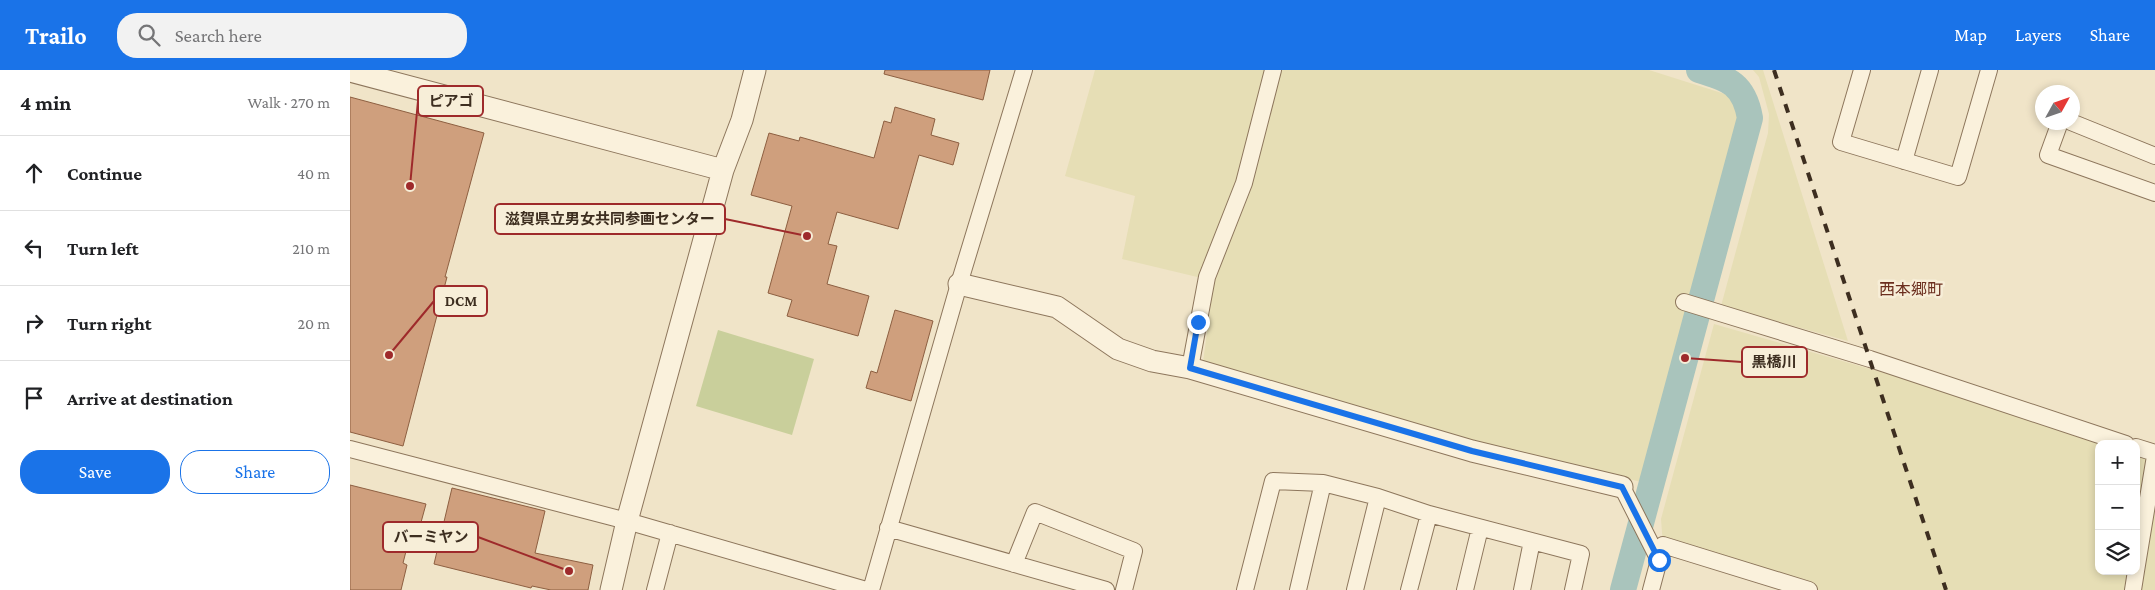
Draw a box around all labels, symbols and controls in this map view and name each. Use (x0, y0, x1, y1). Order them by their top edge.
search box (117, 13, 467, 58)
icon: search (135, 21, 163, 49)
text: Trailo (25, 22, 87, 49)
text: Search here (175, 25, 262, 46)
text: Map (1954, 25, 1987, 45)
text: Layers (2015, 25, 2062, 45)
text: Share (2090, 25, 2130, 45)
north arrow (2035, 85, 2080, 130)
callout: ピアゴ (418, 86, 483, 116)
text: 4 min (20, 91, 71, 115)
text: ピアゴ (428, 93, 474, 109)
text: Walk · 270 m (248, 94, 330, 111)
icon: ahead (20, 159, 48, 187)
text: Continue (67, 163, 142, 184)
text: 40 m (297, 165, 330, 182)
callout: 滋賀県立男女共同参画センター (495, 204, 725, 234)
text: 滋賀県立男女共同参画センター (505, 211, 715, 227)
icon: left (20, 234, 48, 262)
text: Turn left (67, 238, 139, 259)
text: 210 m (292, 240, 330, 257)
district label: 西本郷町 (1879, 281, 1943, 298)
callout: DCM (434, 286, 487, 316)
text: DCM (445, 293, 477, 309)
icon: right (20, 309, 48, 337)
route end (1187, 311, 1210, 334)
text: Turn right (67, 313, 152, 334)
text: 20 m (297, 315, 330, 332)
callout: 黒橋川 (1742, 347, 1807, 377)
text: 黒橋川 (1751, 354, 1797, 370)
icon: arrive (20, 384, 48, 412)
text: Arrive at destination (67, 388, 233, 409)
map controls (2095, 440, 2140, 575)
button: + (2095, 440, 2140, 485)
button: Save (20, 450, 170, 494)
button: Share (180, 450, 330, 494)
button: − (2095, 485, 2140, 530)
callout: バーミヤン (383, 522, 478, 552)
text: バーミヤン (393, 529, 469, 545)
button: layers (2095, 530, 2140, 575)
route start (1648, 549, 1671, 572)

